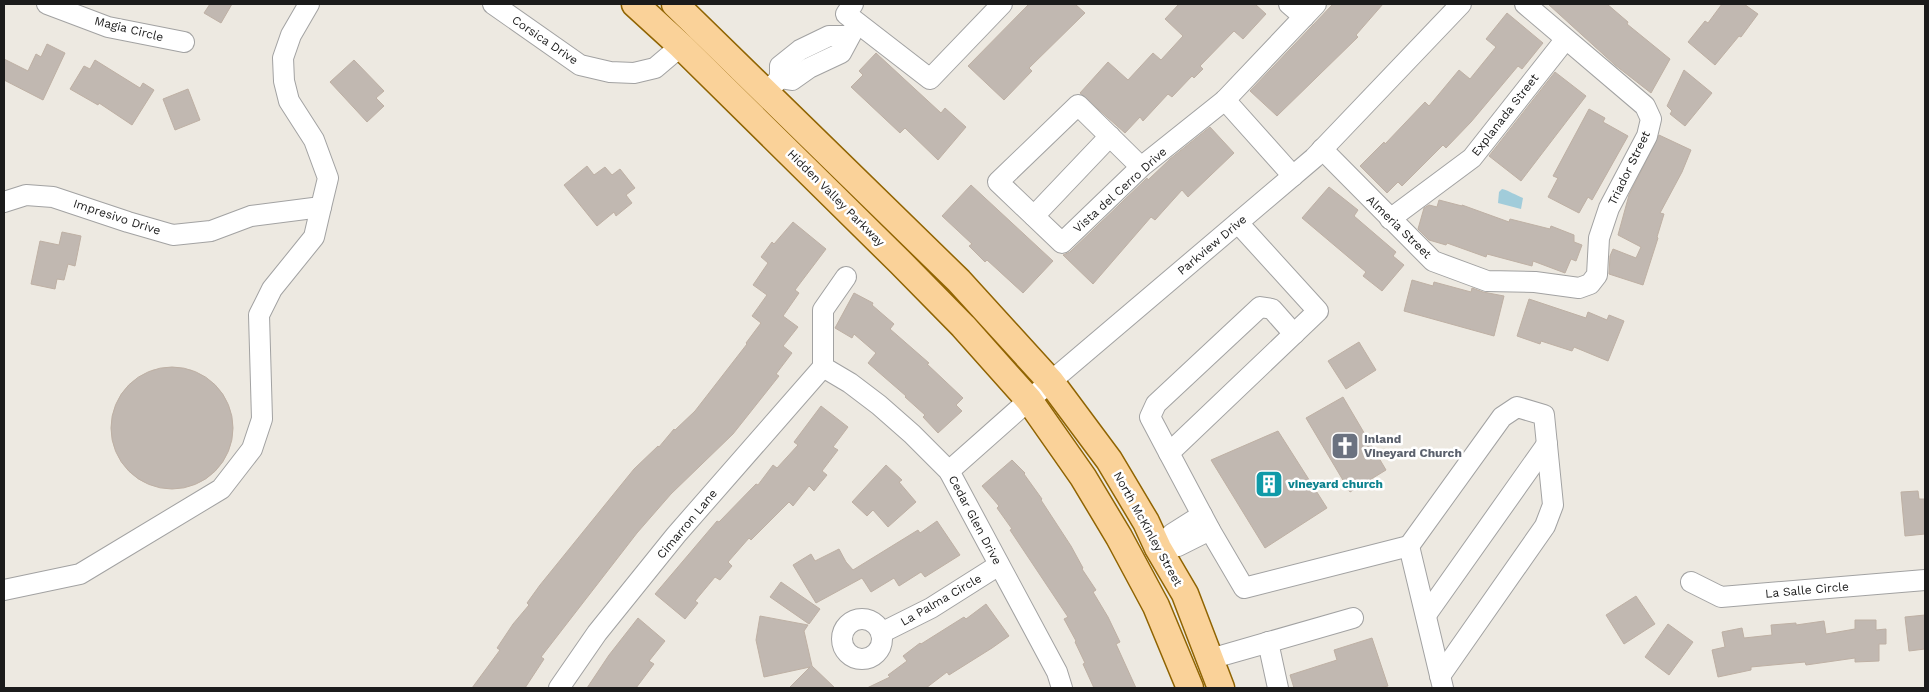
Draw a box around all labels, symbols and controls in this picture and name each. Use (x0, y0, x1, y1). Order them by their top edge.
street label: Corsica Drive (509, 13, 581, 67)
street label: Magia Circle (93, 14, 165, 44)
street label: Explanada Street (1469, 71, 1541, 159)
street label: Triador Street (1605, 129, 1653, 207)
street label: Vista del Cerro Drive (1070, 144, 1170, 236)
street label: Hidden Valley Parkway (785, 147, 888, 250)
street label: Almeria Street (1364, 193, 1434, 261)
street label: Impresivo Drive (72, 196, 162, 238)
street label: Parkview Drive (1175, 212, 1249, 278)
church icon: Inland Vineyard Church (1330, 431, 1360, 461)
place label: Inland Vineyard Church (1364, 432, 1462, 460)
street label: North McKinley Street (1111, 469, 1185, 589)
building icon: vineyard church (1254, 469, 1284, 499)
street label: Cedar Glen Drive (946, 473, 1004, 567)
place label: vineyard church (1287, 477, 1383, 491)
street label: Cimarron Lane (654, 486, 720, 562)
street label: La Palma Circle (898, 571, 984, 629)
street label: La Salle Circle (1765, 579, 1850, 601)

